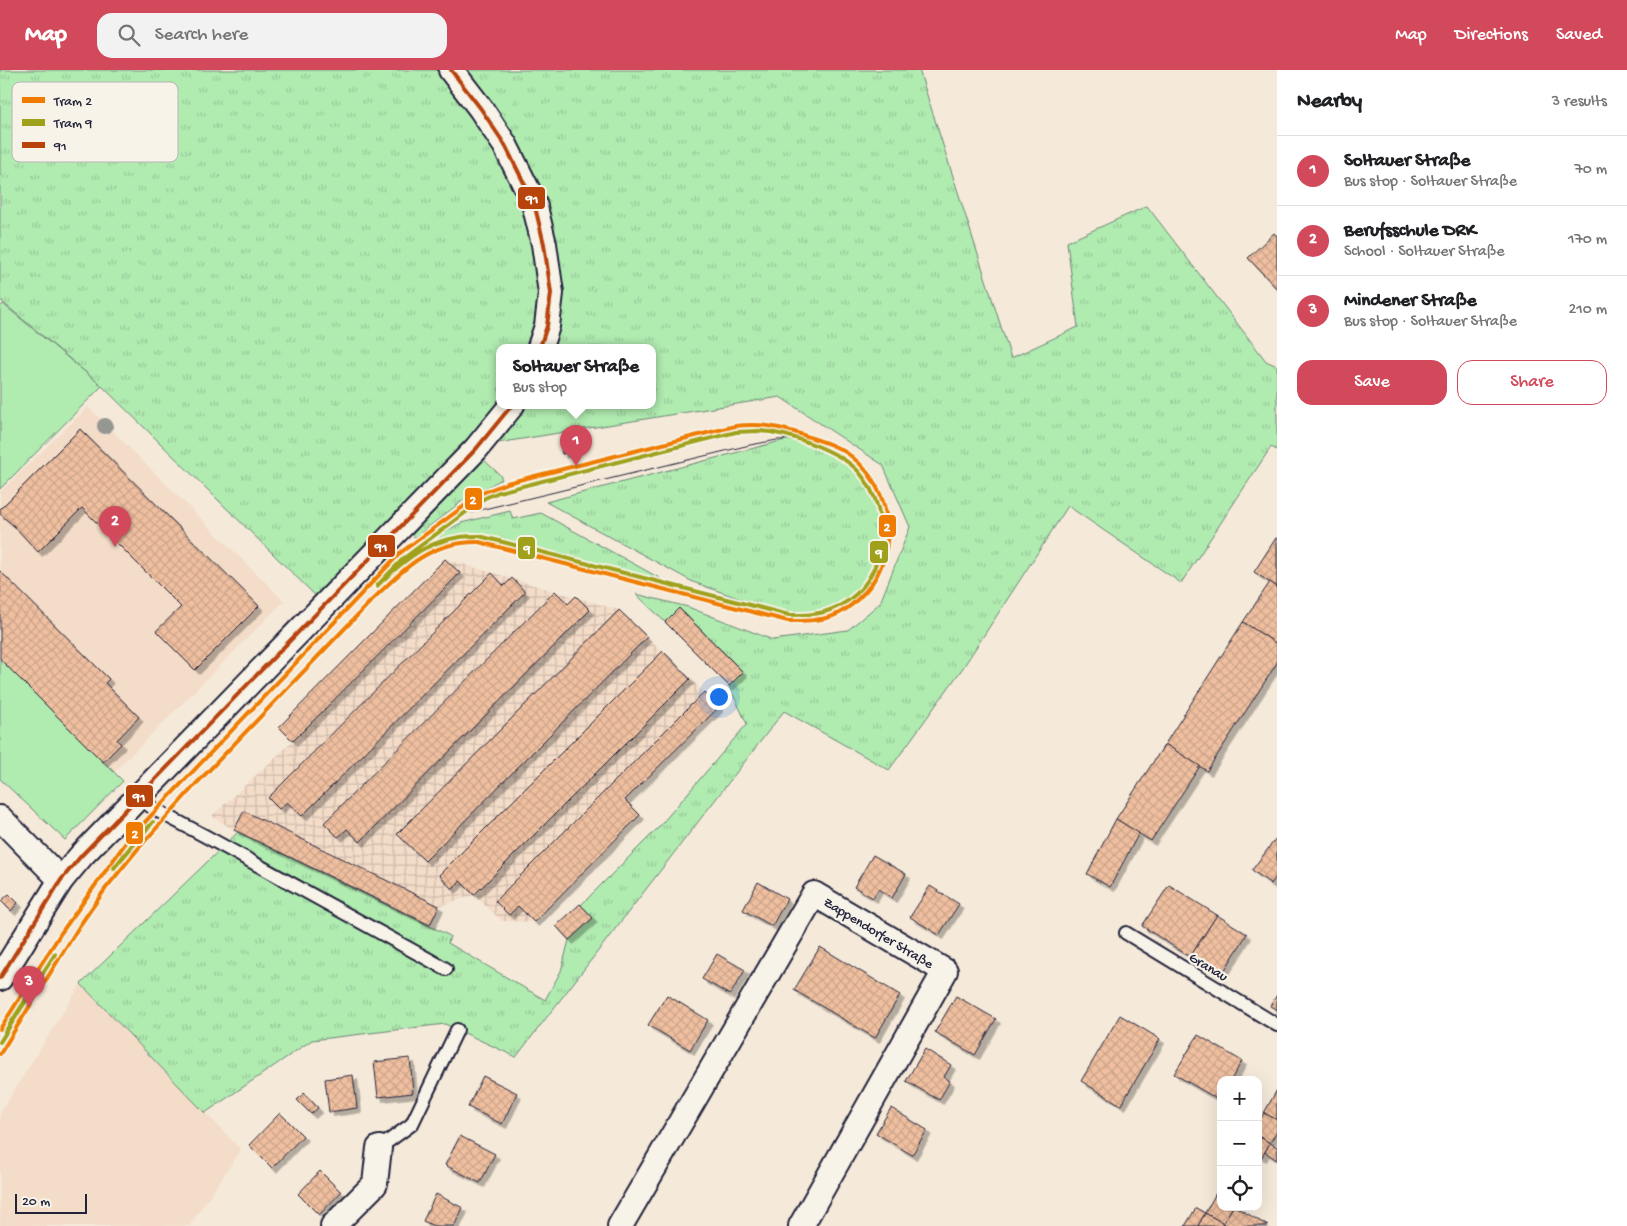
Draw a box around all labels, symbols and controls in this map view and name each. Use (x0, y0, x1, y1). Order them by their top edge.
search box (97, 13, 447, 58)
text: Map (25, 21, 67, 50)
icon: search (115, 21, 143, 49)
text: Search here (155, 24, 248, 47)
text: Map (1395, 25, 1427, 46)
text: Directions (1455, 25, 1528, 46)
text: Saved (1556, 25, 1602, 46)
legend (12, 82, 178, 162)
text: Nearby (1297, 90, 1362, 115)
text: 3 results (1552, 93, 1607, 112)
text: Tram 2 (53, 94, 92, 111)
text: Tram 9 (53, 116, 92, 133)
text: 91 (53, 139, 67, 156)
text: Soltauer Straße (1344, 150, 1470, 173)
text: 1 (1310, 161, 1316, 180)
text: 70 m (1574, 161, 1607, 180)
text: Bus stop · Soltauer Straße (1344, 173, 1517, 192)
line badge: 91 (517, 186, 546, 210)
text: 91 (525, 192, 539, 209)
text: Berufsschule DRK (1344, 220, 1476, 243)
text: 2 (1309, 231, 1317, 250)
text: 170 m (1568, 231, 1607, 250)
text: School · Soltauer Straße (1344, 243, 1505, 262)
text: Mindener Straße (1344, 290, 1477, 313)
text: 3 (1309, 301, 1317, 320)
text: 210 m (1568, 301, 1607, 320)
text: Bus stop · Soltauer Straße (1344, 313, 1517, 332)
popup (496, 344, 656, 409)
text: Soltauer Straße (513, 356, 639, 379)
button: Save (1297, 360, 1447, 405)
button: Share (1457, 360, 1607, 405)
text: Bus stop (513, 379, 567, 398)
pin: 1 (560, 425, 592, 466)
line badge: 2 (464, 487, 483, 511)
text: 2 (470, 493, 477, 510)
pin: 2 (99, 506, 131, 547)
line badge: 2 (878, 514, 897, 538)
text: 2 (884, 520, 891, 537)
line badge: 91 (367, 534, 396, 558)
line badge: 9 (517, 536, 536, 560)
text: 91 (374, 540, 388, 557)
line badge: 9 (869, 540, 889, 564)
text: 9 (522, 542, 531, 559)
text: 9 (874, 546, 883, 563)
your location (706, 684, 732, 710)
line badge: 91 (125, 784, 154, 808)
text: 91 (132, 790, 146, 807)
line badge: 2 (125, 821, 144, 845)
text: 2 (132, 827, 139, 844)
street label: Zappendorfer Straße (820, 895, 936, 974)
street label: Granau (1185, 950, 1231, 987)
pin: 3 (13, 966, 45, 1007)
map controls (1217, 1076, 1262, 1211)
button: + (1217, 1076, 1262, 1121)
button: − (1217, 1121, 1262, 1166)
button: locate (1217, 1166, 1262, 1211)
scale bar (15, 1191, 88, 1214)
text: 20 m (22, 1194, 50, 1211)

